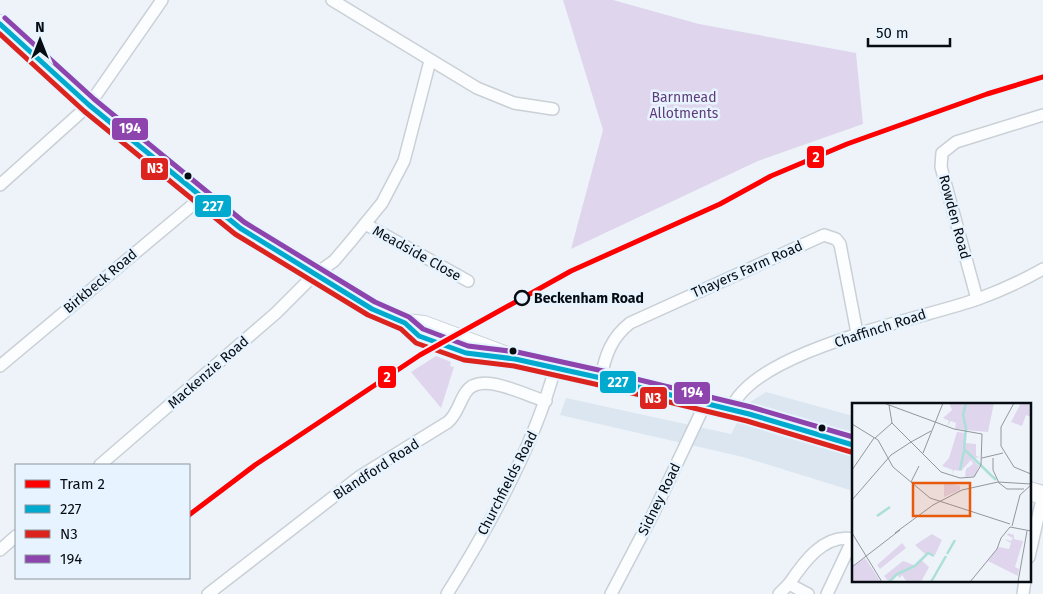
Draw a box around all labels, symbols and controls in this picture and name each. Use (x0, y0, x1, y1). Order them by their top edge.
north arrow (15, 15, 65, 65)
scale bar (868, 15, 950, 47)
text: N (35, 19, 45, 36)
text: 50 m (876, 24, 909, 42)
park label: Barnmead Allotments (650, 89, 719, 122)
line badge: 194 (111, 117, 149, 141)
text: 194 (119, 120, 141, 137)
line badge: 2 (806, 145, 825, 169)
text: 2 (812, 149, 820, 166)
line badge: N3 (140, 157, 169, 181)
text: N3 (147, 160, 163, 177)
unlabelled marker (183, 171, 193, 181)
street label: Rowden Road (935, 173, 974, 261)
line badge: 227 (194, 194, 232, 218)
text: 227 (203, 198, 224, 215)
street label: Meadside Close (369, 222, 464, 285)
street label: Thayers Farm Road (689, 237, 805, 302)
street label: Birkbeck Road (60, 246, 141, 317)
marker: Beckenham Road (514, 290, 530, 306)
place label: Beckenham Road (534, 290, 644, 307)
street label: Chaffinch Road (832, 306, 928, 351)
street label: Mackenzie Road (164, 333, 252, 412)
unlabelled marker (508, 346, 518, 356)
line badge: 2 (377, 365, 397, 389)
text: 2 (383, 369, 391, 386)
line badge: 227 (599, 370, 637, 394)
text: 227 (608, 374, 629, 391)
line badge: 194 (673, 381, 711, 405)
text: 194 (681, 384, 703, 401)
line badge: N3 (639, 386, 668, 410)
text: N3 (645, 390, 661, 407)
inset map (852, 403, 1030, 582)
unlabelled marker (817, 423, 827, 433)
street label: Churchfields Road (474, 428, 541, 538)
street label: Blandford Road (330, 435, 422, 503)
street label: Sidney Road (635, 460, 684, 538)
legend (15, 464, 190, 579)
text: Tram 2 (60, 475, 105, 493)
text: 227 (60, 500, 82, 518)
text: N3 (60, 525, 78, 543)
text: 194 (60, 550, 82, 568)

